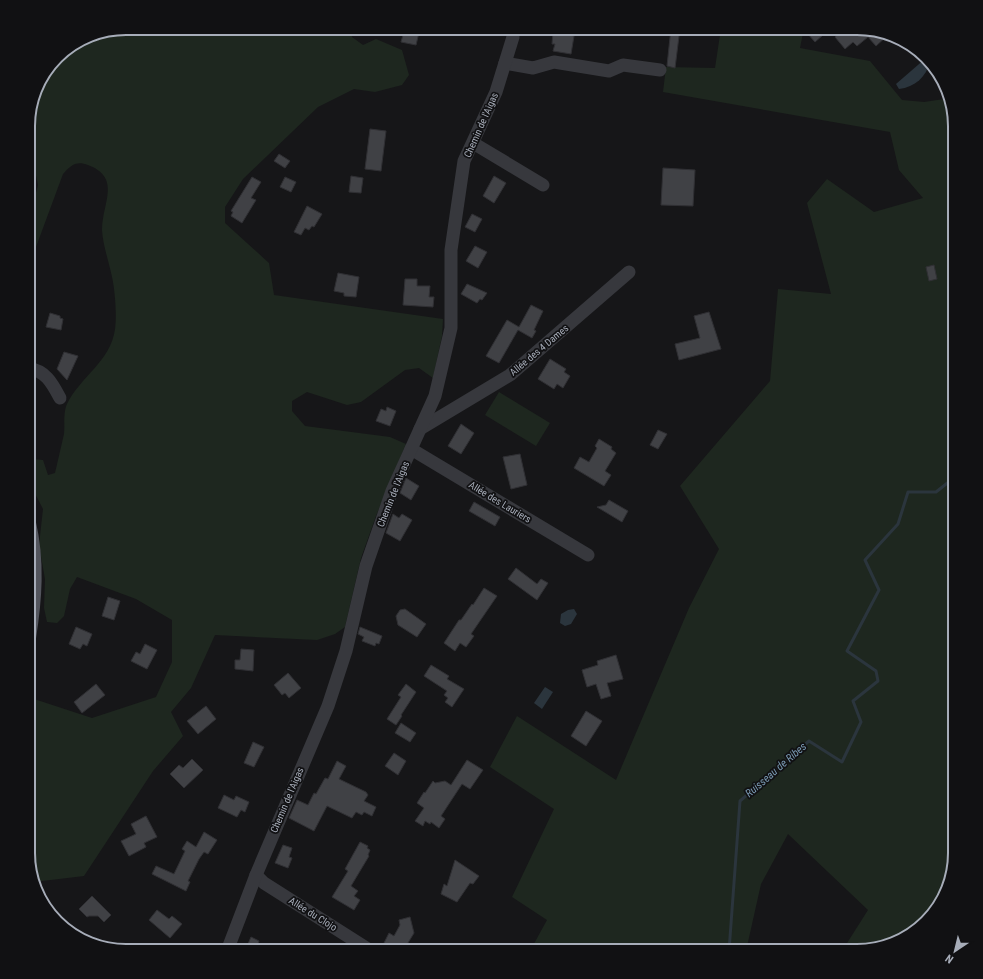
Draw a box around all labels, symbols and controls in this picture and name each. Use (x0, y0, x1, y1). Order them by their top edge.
street label: Chemin de l'Aigas (462, 90, 500, 159)
street label: Allée des 4 Dames (507, 322, 571, 378)
street label: Chemin de l'Aigas (375, 459, 411, 528)
street label: Allée des Lauriers (467, 479, 533, 525)
water label: Ruisseau de Ribes (743, 740, 809, 800)
street label: Chemin de l'Aigas (268, 765, 306, 834)
street label: Allée du Clojo (287, 895, 339, 933)
north arrow (935, 931, 975, 971)
text: N (943, 951, 956, 966)

